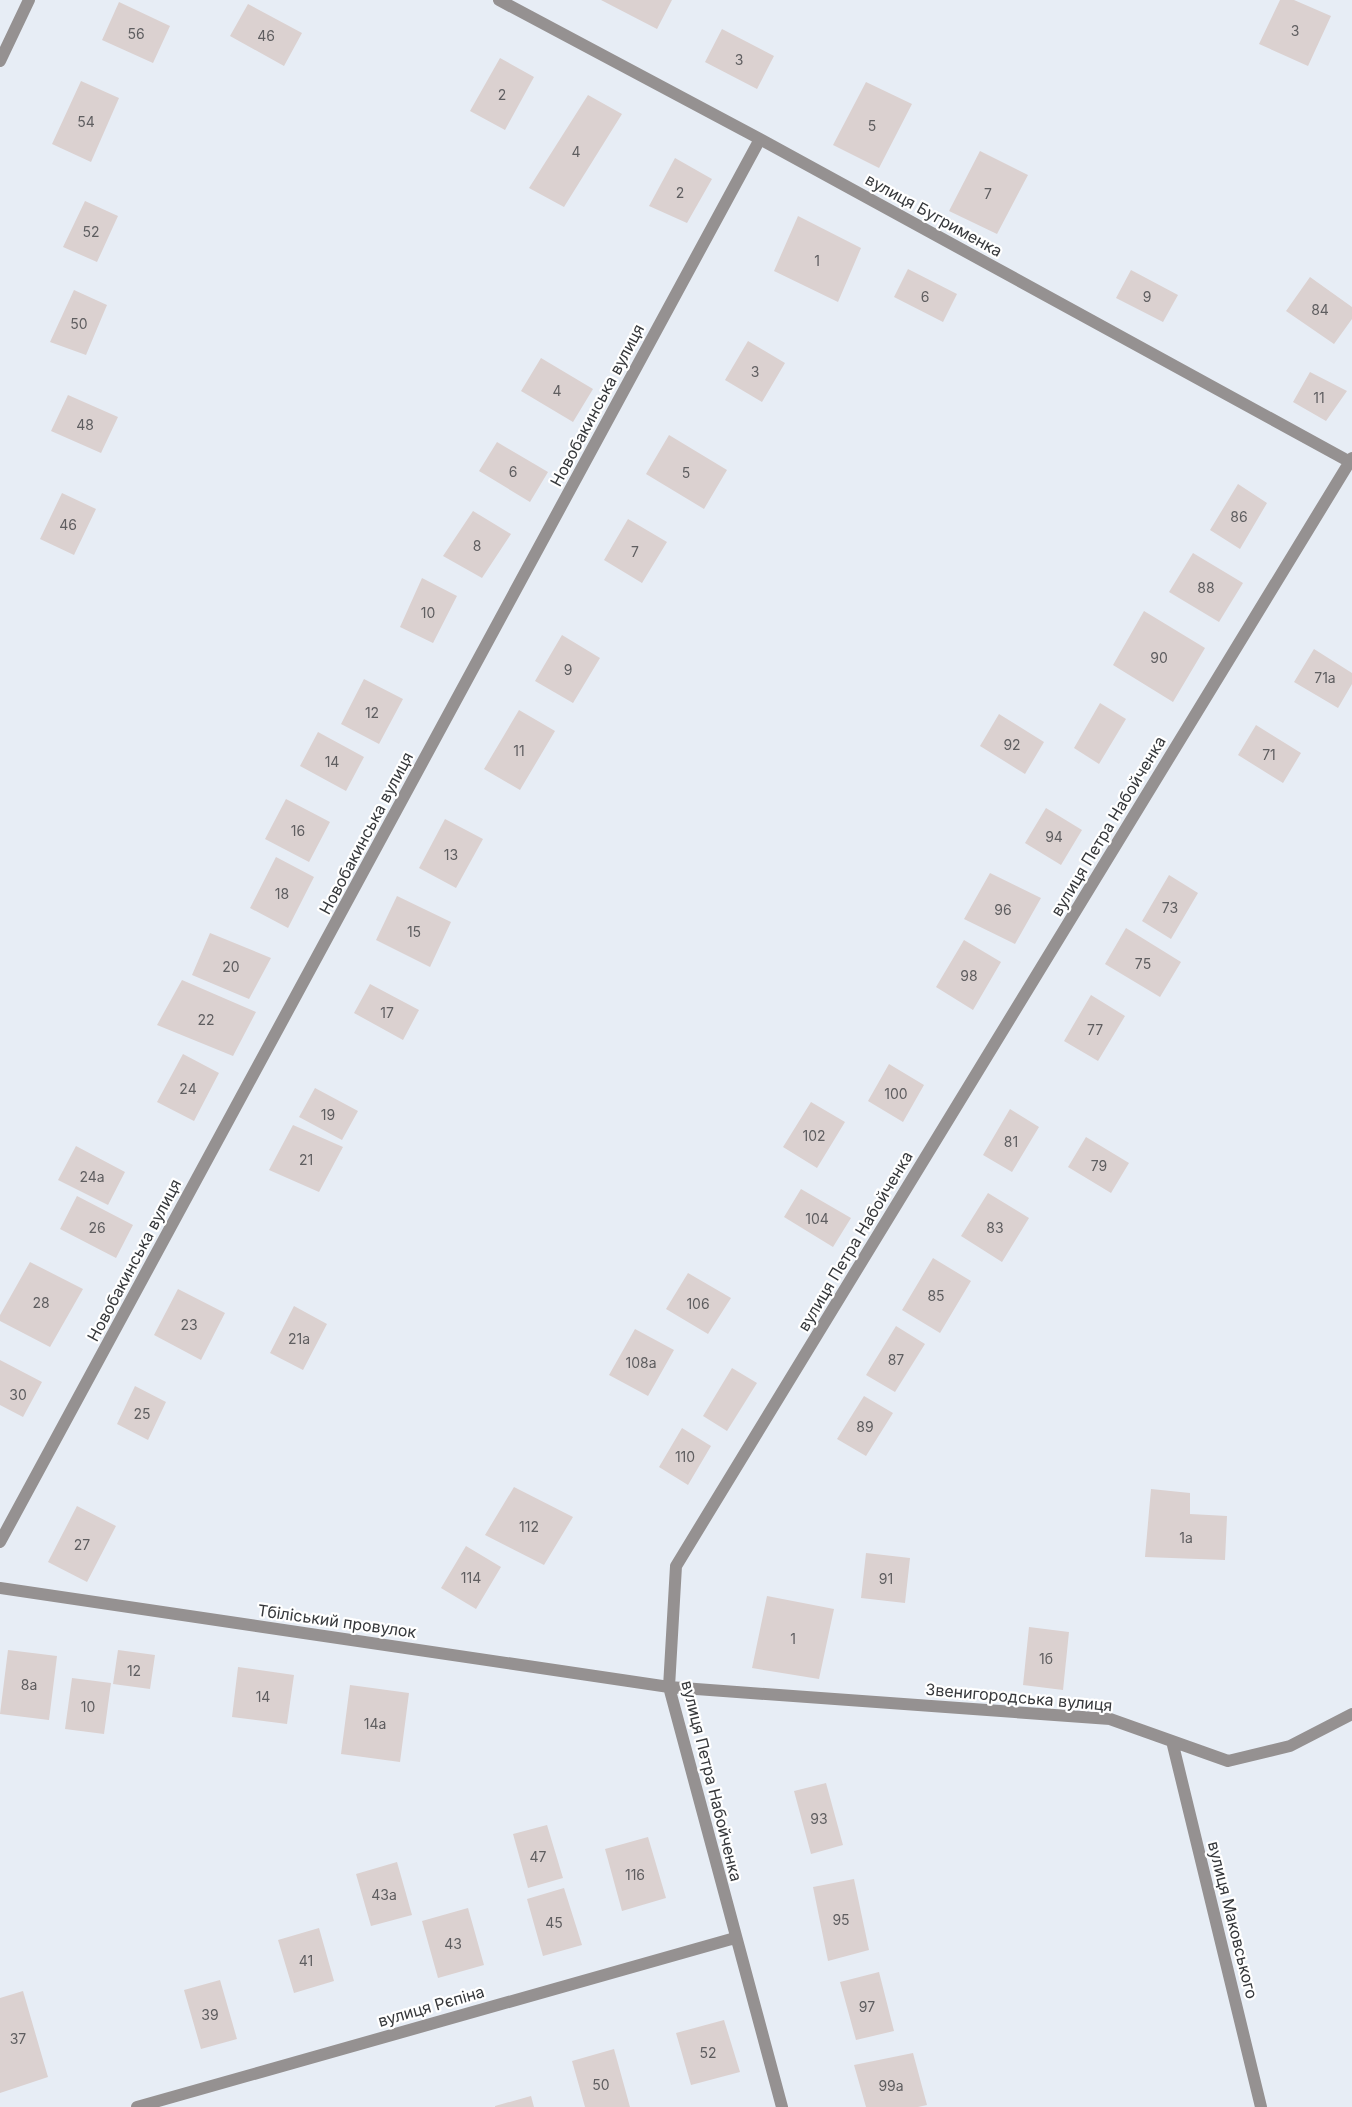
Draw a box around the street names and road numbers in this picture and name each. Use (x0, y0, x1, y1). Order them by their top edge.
street label: вулиця Бугрименка (862, 169, 1006, 261)
street label: Новобакинська вулиця (546, 320, 648, 490)
street label: вулиця Петра Набойченка (1046, 732, 1170, 920)
street label: Новобакинська вулиця (315, 748, 417, 918)
street label: вулиця Петра Набойченка (793, 1147, 917, 1335)
street label: Новобакинська вулиця (83, 1175, 185, 1345)
street label: Тбіліський провулок (256, 1600, 418, 1642)
street label: вулиця Петра Набойченка (677, 1678, 747, 1884)
street label: Звенигородська вулиця (925, 1679, 1113, 1715)
street label: вулиця Маковського (1204, 1839, 1262, 2001)
street label: вулиця Рєпіна (375, 1981, 487, 2031)

